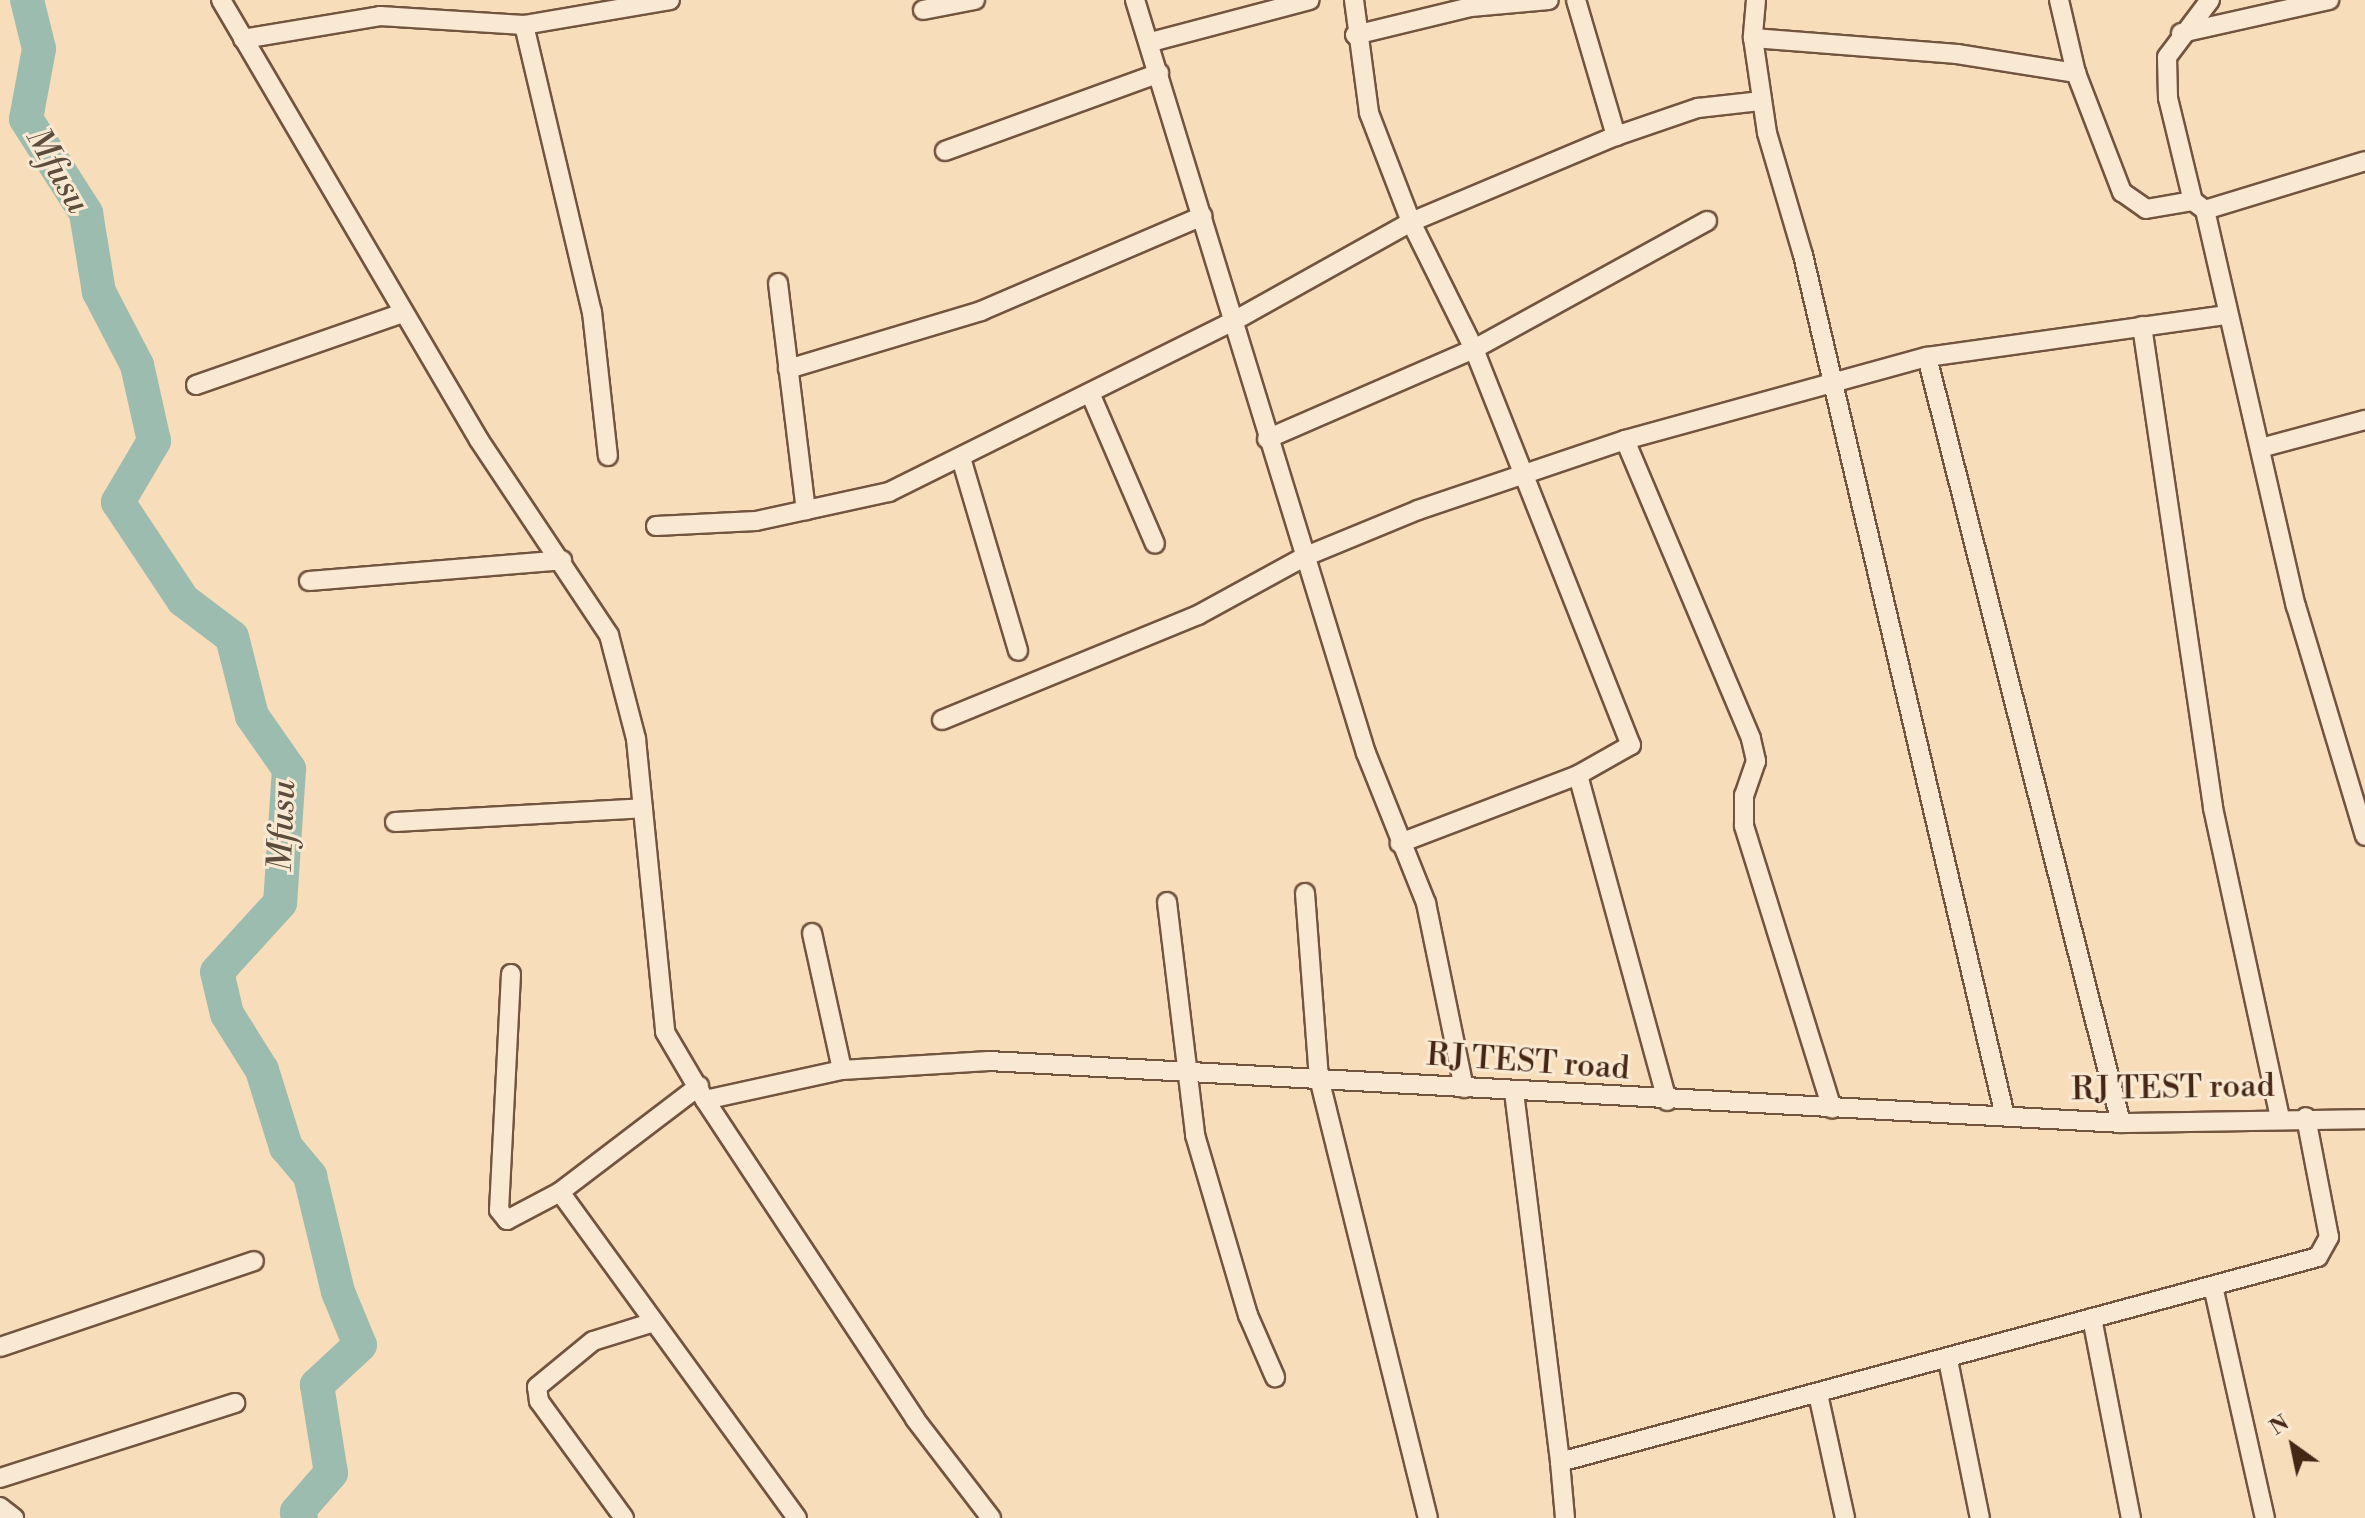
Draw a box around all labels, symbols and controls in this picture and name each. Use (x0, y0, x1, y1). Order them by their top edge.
water label: Mfusu (16, 121, 98, 221)
water label: Mfusu (261, 779, 305, 873)
street label: RJ TEST road (1425, 1036, 1631, 1088)
street label: RJ TEST road (2071, 1067, 2275, 1109)
north arrow (2253, 1406, 2333, 1486)
text: N (2265, 1409, 2294, 1442)

